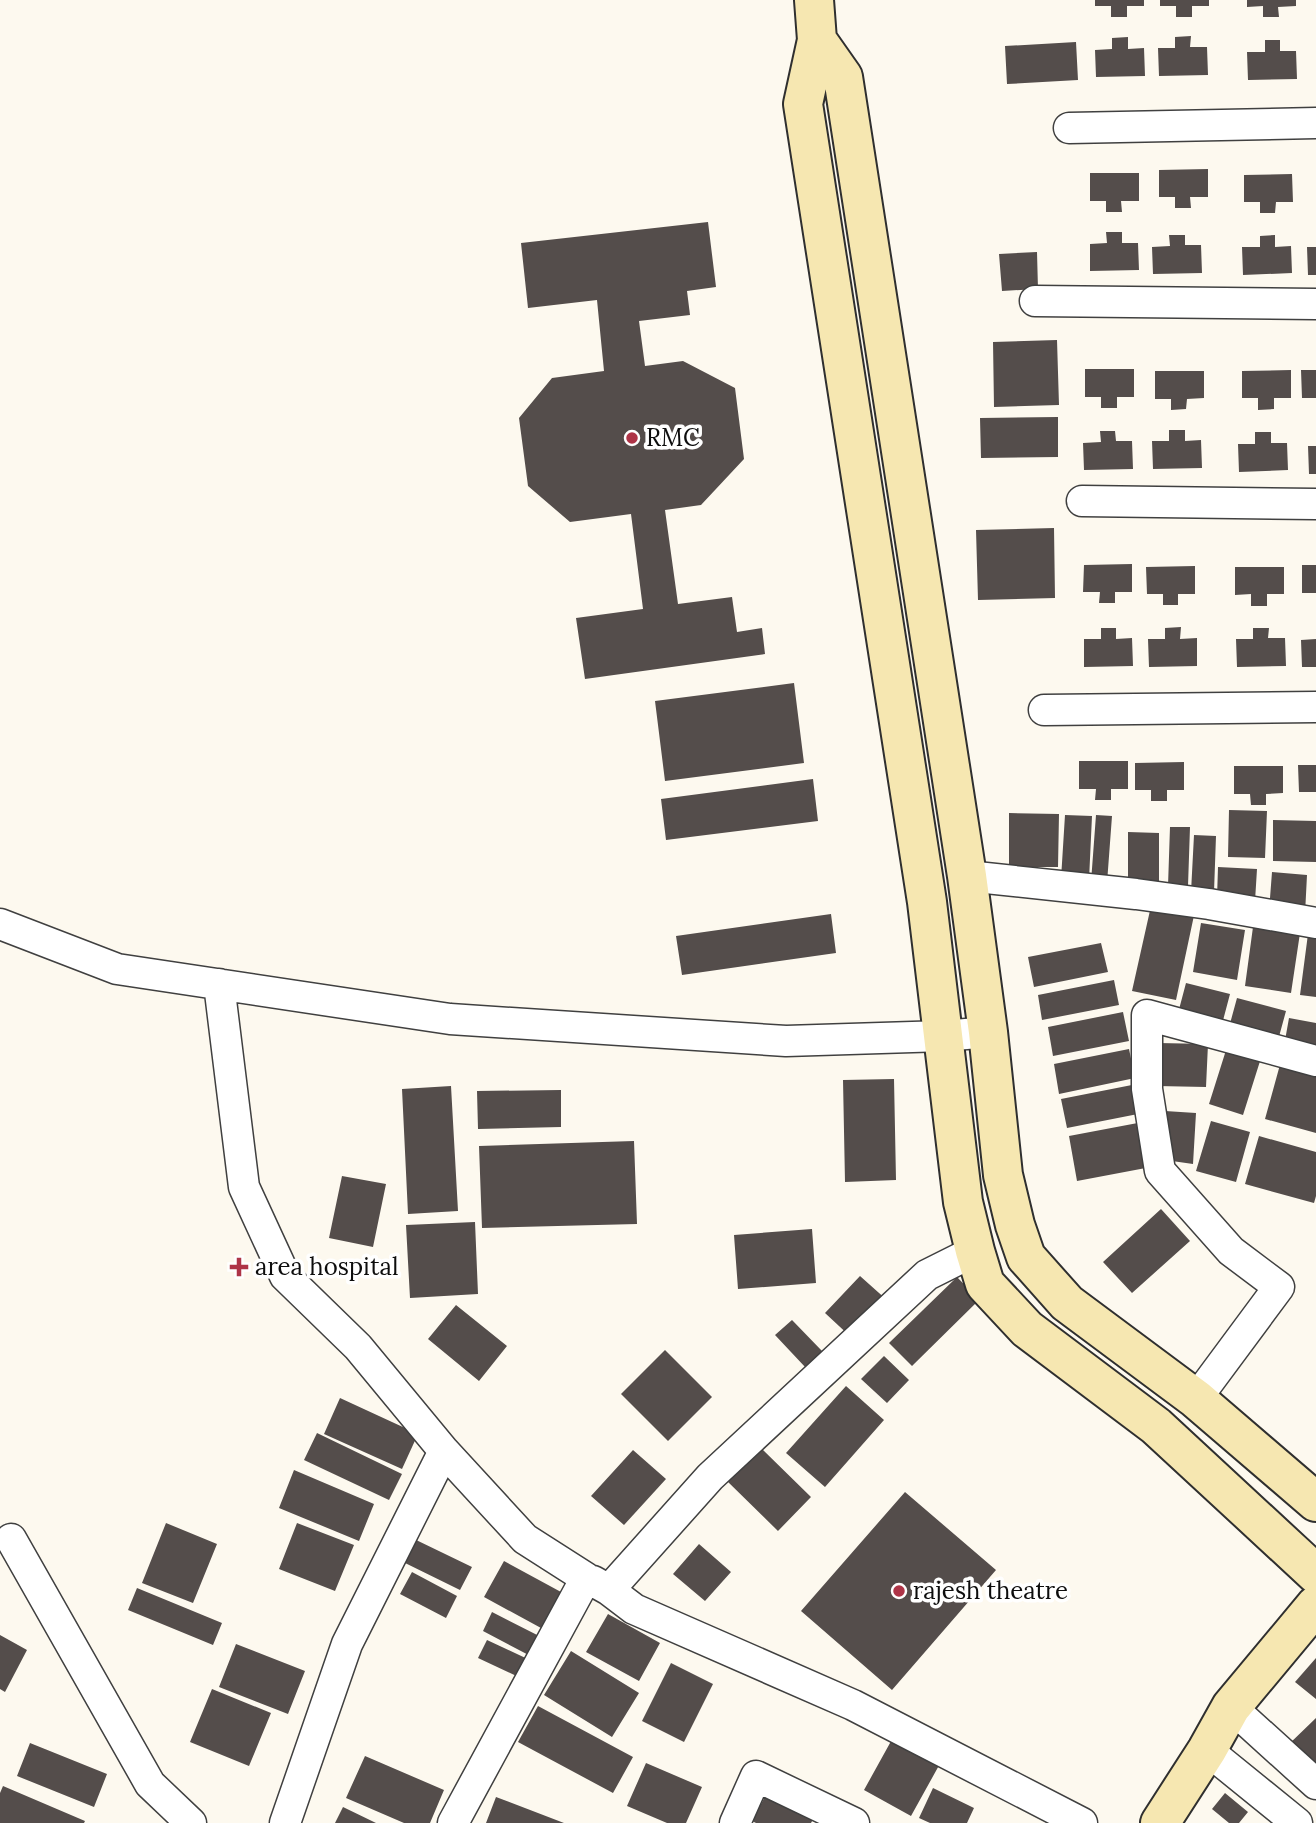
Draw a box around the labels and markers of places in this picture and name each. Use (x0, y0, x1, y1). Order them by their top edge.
place label: RMC (646, 422, 700, 453)
marker: RMC (624, 430, 640, 446)
place label: area hospital (255, 1251, 398, 1282)
marker: area hospital (229, 1257, 249, 1277)
place label: rajesh theatre (913, 1575, 1068, 1606)
marker: rajesh theatre (891, 1583, 907, 1599)

